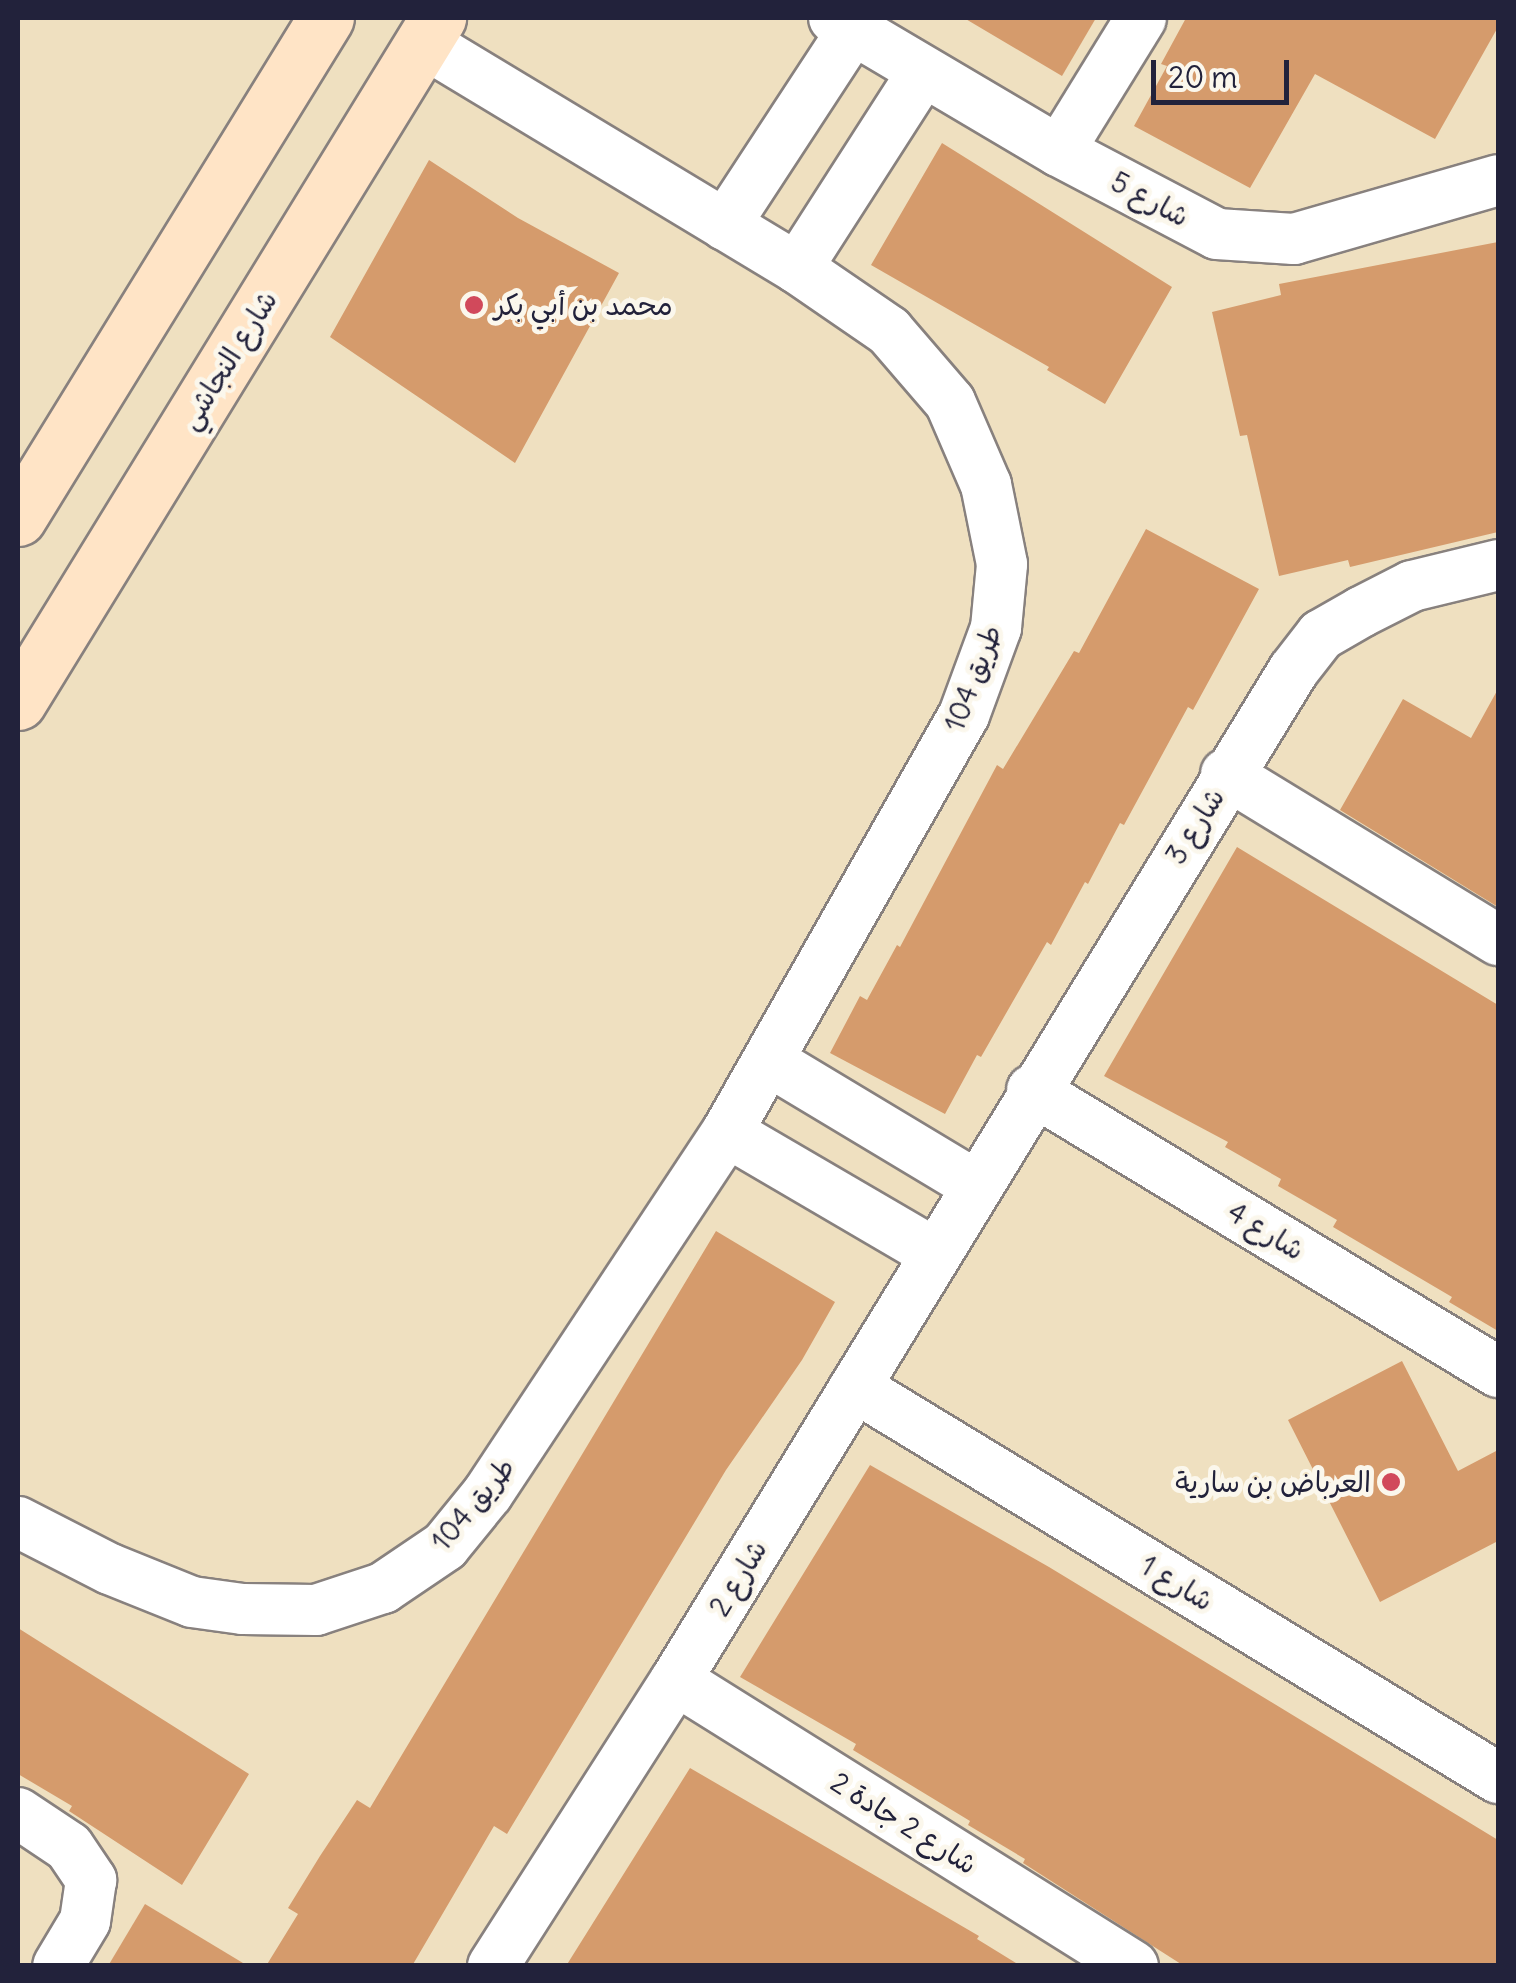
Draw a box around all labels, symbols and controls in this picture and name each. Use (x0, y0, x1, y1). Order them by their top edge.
scale bar (1156, 40, 1294, 102)
text: 20 m (1168, 58, 1238, 96)
street label: شارع 5 (1105, 165, 1195, 233)
street label: شارع النجاشي (172, 284, 284, 436)
place label: محمد بن أبي بكر (494, 288, 673, 322)
marker: محمد بن أبي بكر (463, 294, 485, 316)
street label: طريق 104 (937, 620, 1009, 736)
street label: شارع 3 (1159, 782, 1231, 870)
street label: شارع 4 (1222, 1195, 1310, 1267)
street label: طريق 104 (424, 1451, 522, 1557)
place label: العرباض بن سارية (1175, 1465, 1371, 1499)
marker: العرباض بن سارية (1380, 1471, 1402, 1493)
street label: شارع 2 (702, 1534, 774, 1622)
street label: شارع 1 (1135, 1548, 1219, 1618)
street label: شارع 2 جادة 2 (825, 1765, 983, 1881)

